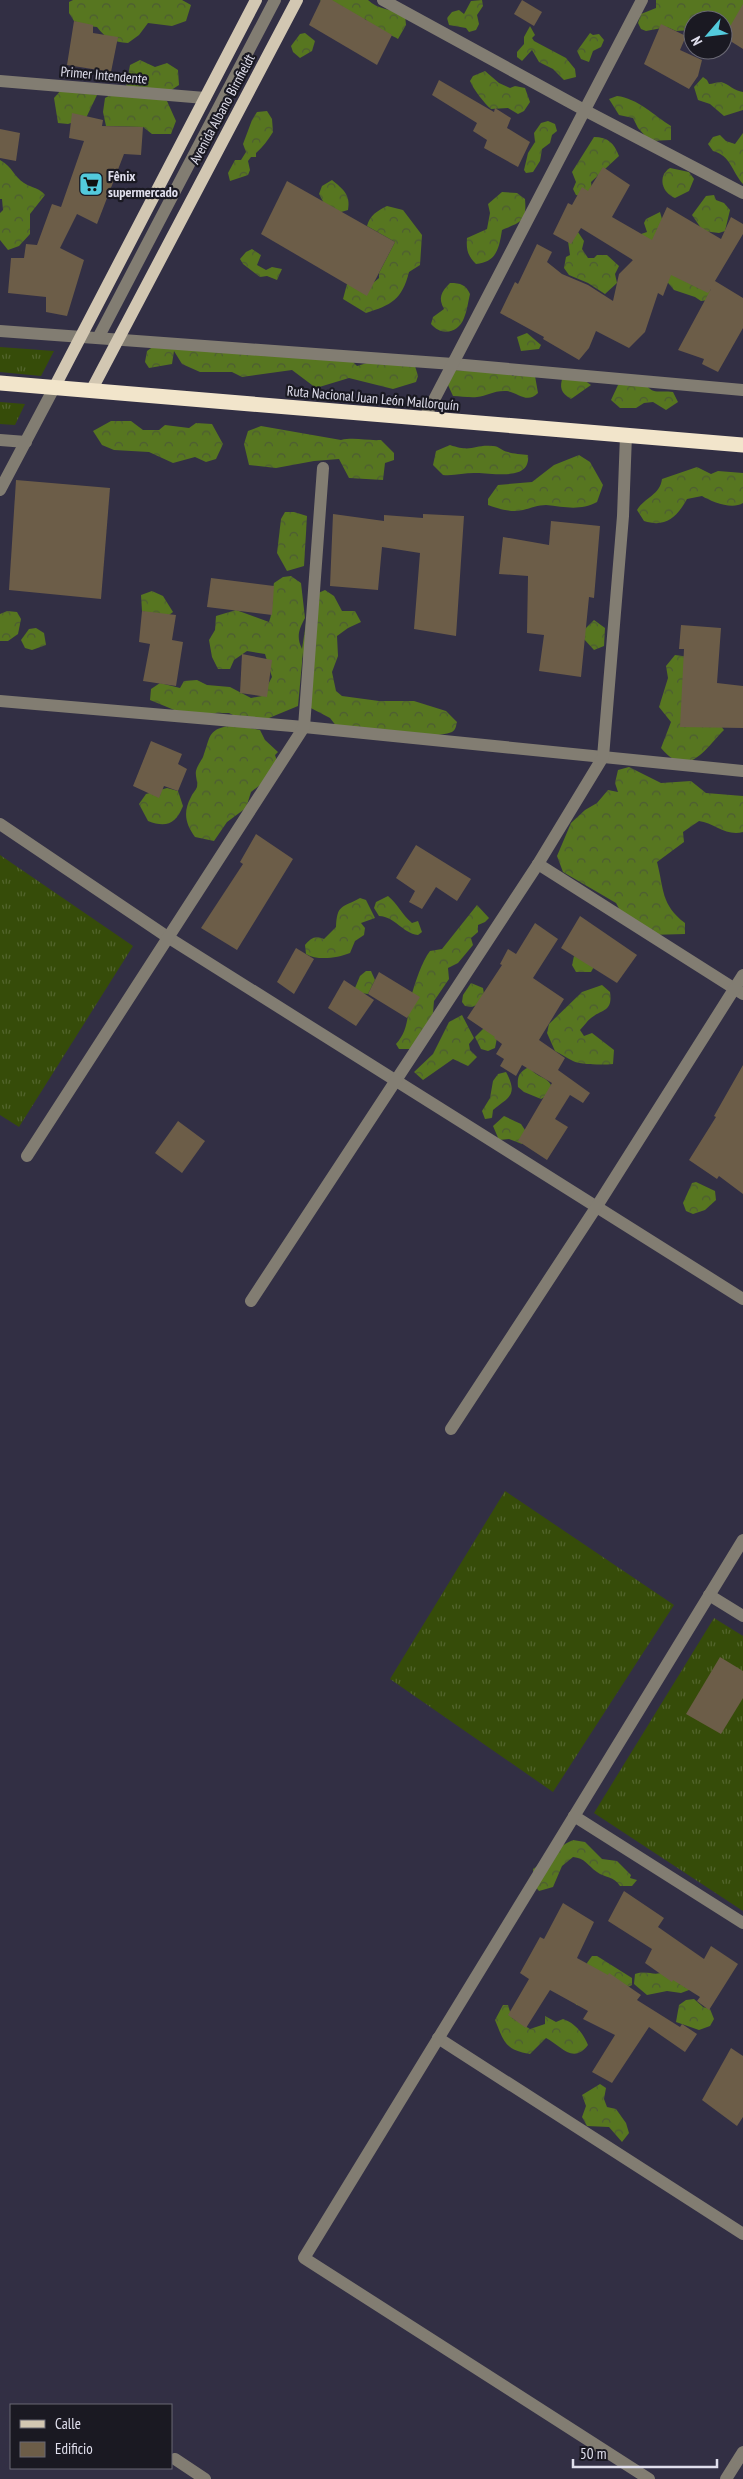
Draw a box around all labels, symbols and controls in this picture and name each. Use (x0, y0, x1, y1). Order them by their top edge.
north arrow (683, 10, 733, 60)
text: N (687, 34, 706, 49)
street label: Avenida Albano Birnfieldt (185, 51, 259, 167)
street label: Primer Intendente (60, 62, 148, 88)
place label: Fênix supermercado (108, 167, 178, 201)
supermarket icon: Fênix supermercado (78, 171, 104, 197)
street label: Ruta Nacional Juan León Mallorquín (286, 382, 460, 414)
legend (10, 2404, 172, 2469)
text: Calle (55, 2414, 81, 2433)
scale bar (573, 2436, 717, 2468)
text: Edificio (55, 2439, 93, 2458)
text: 50 m (580, 2444, 606, 2463)

